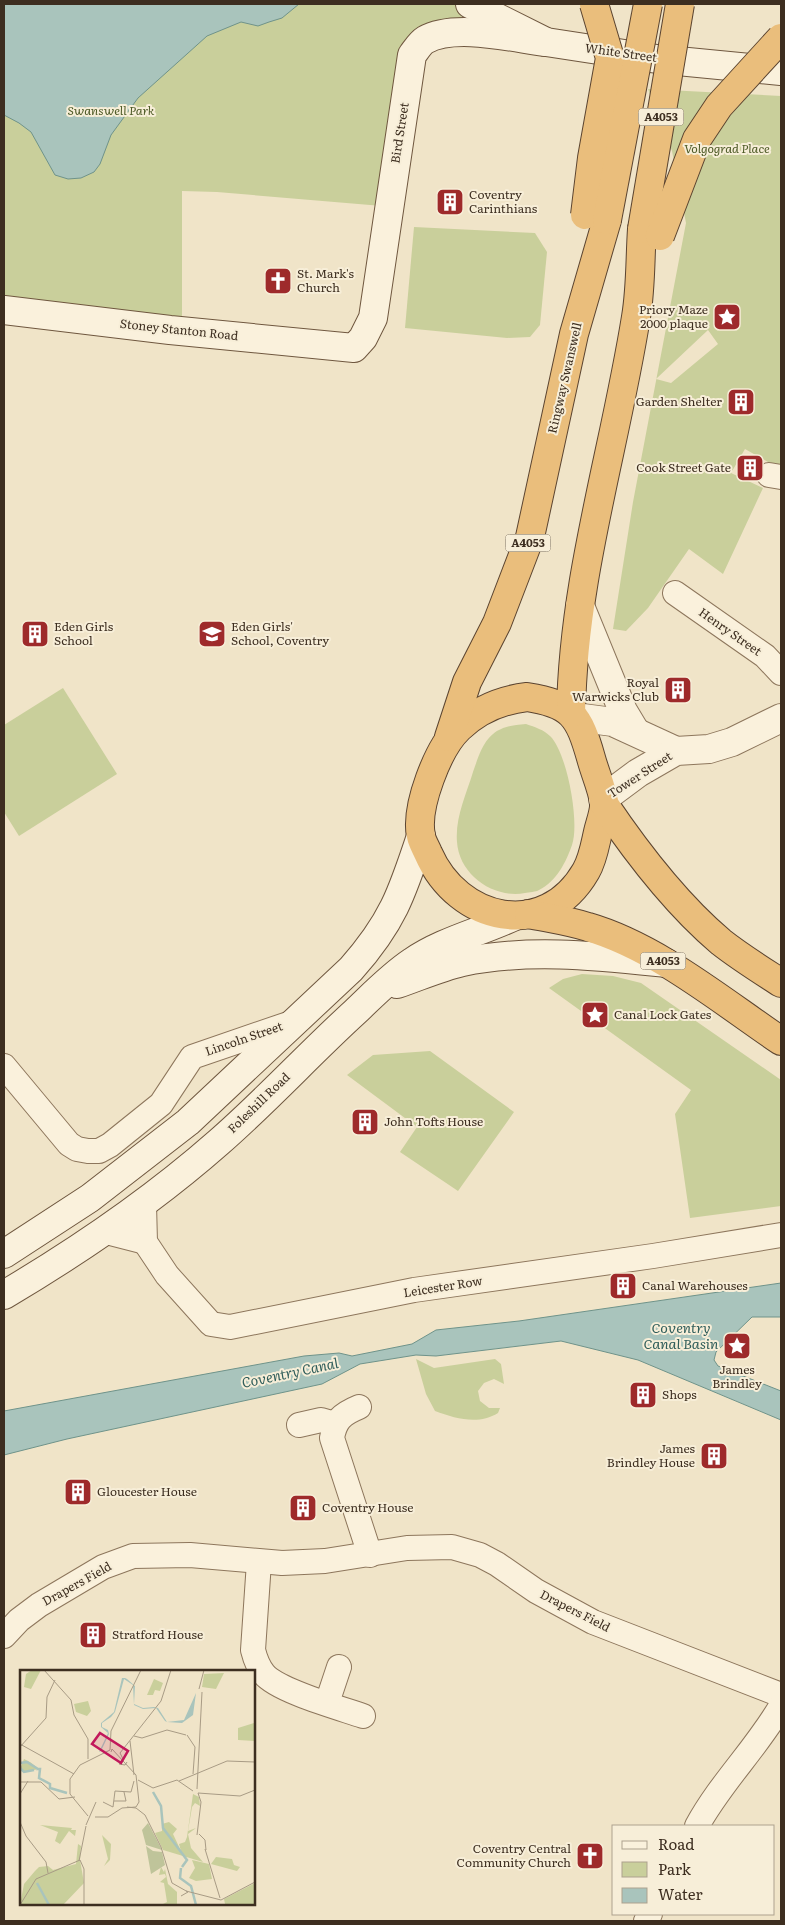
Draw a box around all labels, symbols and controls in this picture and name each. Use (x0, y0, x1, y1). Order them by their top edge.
street label: White Street (584, 38, 658, 66)
park label: Swanswell Park (68, 101, 155, 119)
street label: Bird Street (385, 101, 413, 165)
road number: A4053 (638, 108, 684, 125)
park label: Volgograd Place (684, 139, 770, 157)
place label: Coventry Carinthians (469, 185, 538, 217)
building icon: Coventry Carinthians (435, 187, 465, 217)
place label: St. Mark's Church (297, 264, 355, 296)
church icon: St. Mark's Church (263, 266, 293, 296)
place label: Priory Maze 2000 plaque (639, 300, 708, 332)
place icon: Priory Maze 2000 plaque (712, 302, 742, 332)
street label: Stoney Stanton Road (119, 314, 240, 344)
street label: Ringway Swanswell (542, 320, 586, 435)
building icon: Garden Shelter (726, 387, 756, 417)
place label: Garden Shelter (636, 392, 722, 410)
building icon: Cook Street Gate (735, 453, 765, 483)
place label: Cook Street Gate (636, 458, 731, 476)
road number: A4053 (506, 534, 550, 552)
street label: Henry Street (695, 603, 766, 660)
place label: Eden Girls School (54, 617, 114, 649)
place label: Eden Girls' School, Coventry (231, 617, 329, 649)
building icon: Eden Girls School (20, 619, 50, 649)
school or university icon: Eden Girls' School, Coventry (197, 619, 227, 649)
place label: Royal Warwicks Club (572, 673, 659, 705)
building icon: Royal Warwicks Club (663, 675, 693, 705)
street label: Tower Street (604, 746, 675, 802)
road number: A4053 (640, 952, 686, 969)
place icon: Canal Lock Gates (580, 1000, 610, 1030)
place label: Canal Lock Gates (614, 1005, 712, 1023)
street label: Lincoln Street (202, 1016, 285, 1060)
street label: Foleshill Road (223, 1067, 294, 1137)
building icon: John Tofts House (350, 1107, 380, 1137)
place label: John Tofts House (384, 1112, 483, 1130)
street label: Leicester Row (402, 1271, 484, 1301)
building icon: Canal Warehouses (608, 1271, 638, 1301)
place label: Canal Warehouses (642, 1276, 748, 1294)
water label: Coventry Canal Basin (644, 1317, 719, 1353)
place icon: James Brindley (722, 1331, 752, 1361)
water label: Coventry Canal (240, 1352, 340, 1392)
place label: James Brindley (712, 1360, 762, 1392)
building icon: Shops (628, 1380, 658, 1410)
place label: Shops (662, 1385, 697, 1403)
place label: James Brindley House (607, 1439, 696, 1471)
building icon: James Brindley House (699, 1441, 729, 1471)
building icon: Gloucester House (63, 1477, 93, 1507)
place label: Gloucester House (97, 1482, 197, 1500)
building icon: Coventry House (288, 1493, 318, 1523)
place label: Coventry House (322, 1498, 414, 1516)
street label: Drapers Field (39, 1556, 115, 1610)
street label: Drapers Field (537, 1585, 614, 1636)
building icon: Stratford House (78, 1620, 108, 1650)
place label: Stratford House (112, 1625, 203, 1643)
inset map (20, 1670, 255, 1905)
legend (612, 1825, 775, 1915)
text: Road (658, 1832, 694, 1855)
place label: Coventry Central Community Church (457, 1839, 571, 1871)
church icon: Coventry Central Community Church (575, 1841, 605, 1871)
text: Park (658, 1857, 692, 1880)
text: Water (658, 1882, 703, 1905)

